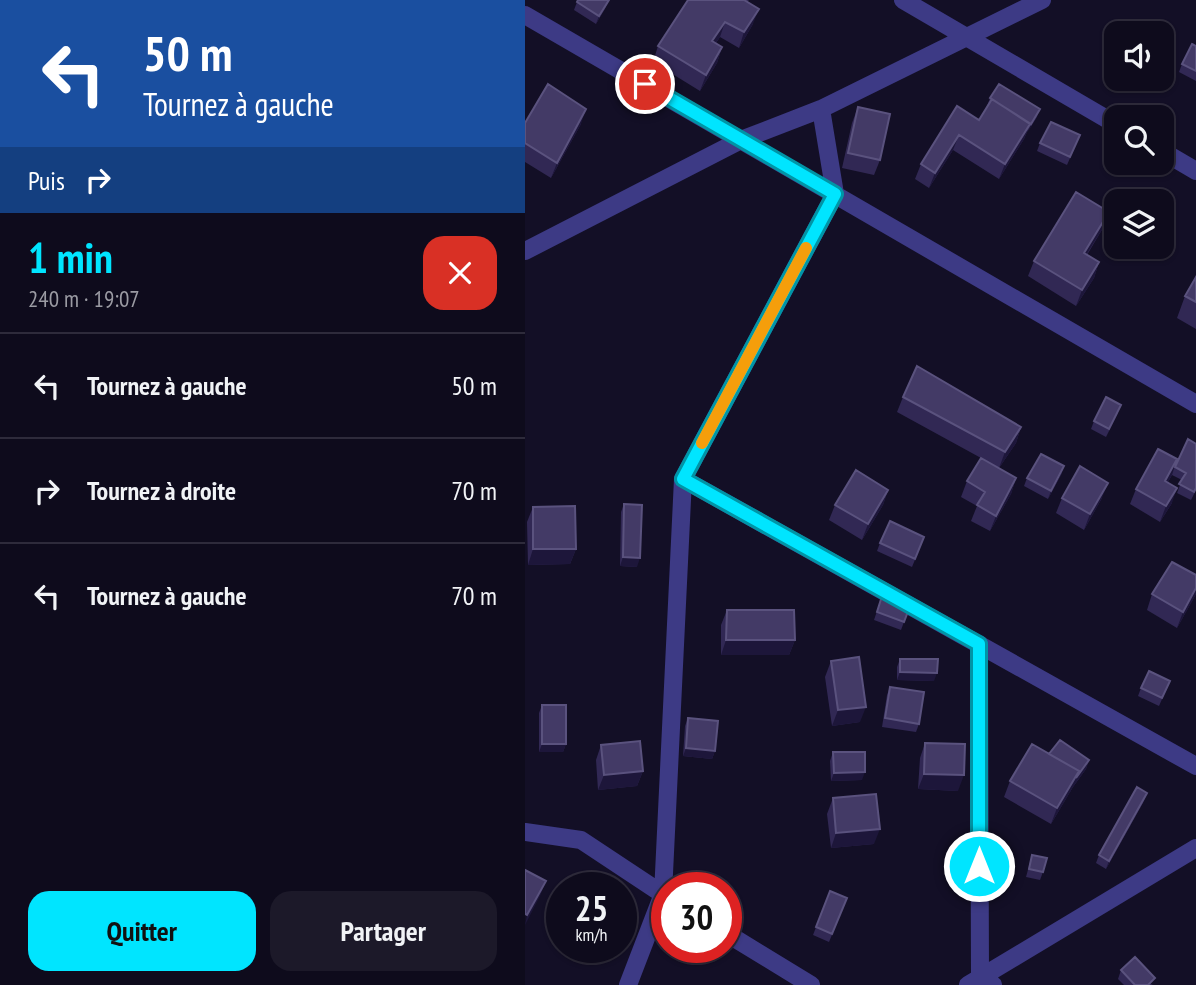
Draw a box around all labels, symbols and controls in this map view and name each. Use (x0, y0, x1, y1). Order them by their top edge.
text: 50 m (143, 21, 232, 85)
map controls (1104, 21, 1174, 259)
button: sound (1104, 21, 1174, 91)
icon: left (28, 28, 119, 119)
pin (615, 54, 675, 114)
icon: arrive (626, 65, 664, 103)
text: Tournez à gauche (143, 83, 334, 125)
button: search (1104, 105, 1174, 175)
icon: right (79, 161, 117, 199)
text: Puis (28, 164, 65, 197)
button: layers (1104, 189, 1174, 259)
text: 1 min (28, 230, 113, 285)
button: close (423, 236, 497, 310)
text: 240 m · 19:07 (28, 284, 140, 313)
icon: left (28, 367, 66, 405)
text: Tournez à gauche (87, 369, 247, 402)
text: 50 m (451, 369, 497, 402)
icon: right (28, 472, 66, 510)
text: Tournez à droite (87, 474, 236, 507)
text: 70 m (451, 474, 497, 507)
icon: left (28, 577, 66, 615)
text: Tournez à gauche (87, 579, 247, 612)
text: 70 m (451, 579, 497, 612)
position arrow (942, 829, 1016, 903)
speed limit sign: 30 (651, 872, 742, 963)
text: 25 (575, 885, 608, 931)
button: Quitter (28, 891, 256, 971)
button: Partager (270, 891, 497, 971)
text: km/h (576, 923, 607, 946)

